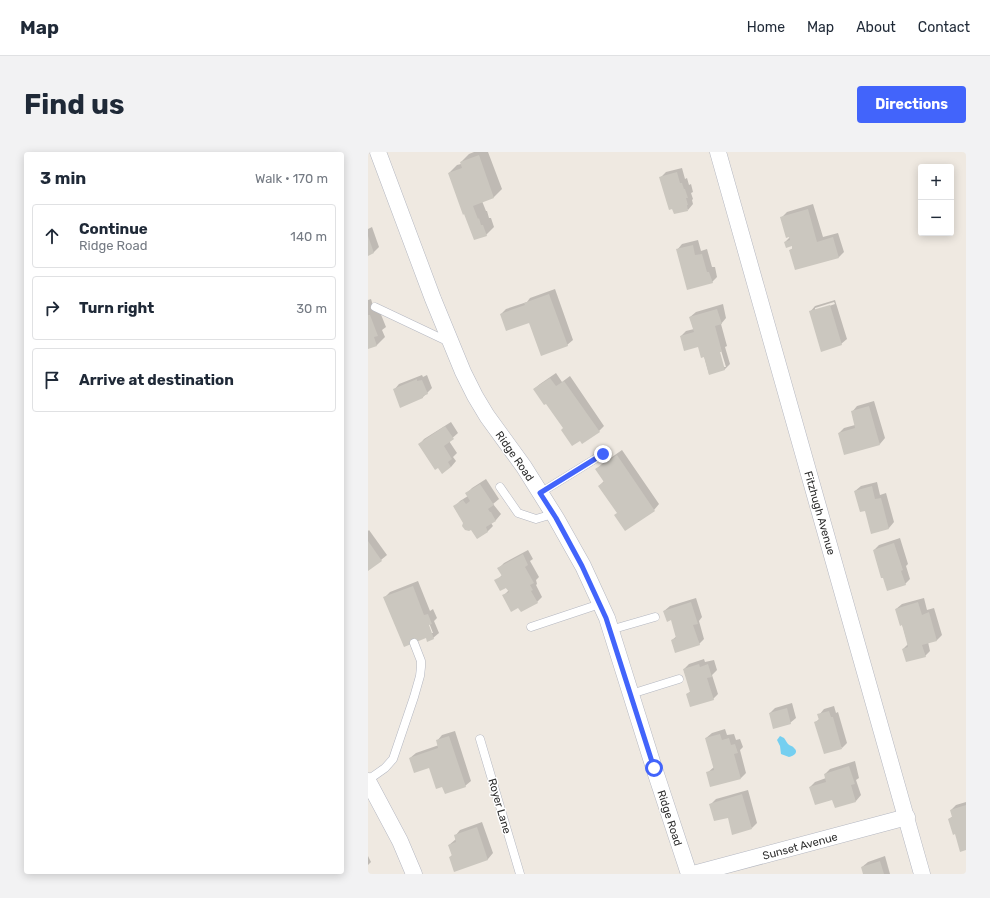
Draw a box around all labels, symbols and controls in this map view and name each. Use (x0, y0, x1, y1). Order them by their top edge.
text: Map (20, 16, 59, 39)
text: Home (747, 19, 785, 36)
text: Map (807, 19, 834, 36)
text: About (856, 19, 896, 36)
text: Contact (918, 19, 970, 36)
button: Directions (857, 86, 966, 123)
text: Find us (24, 88, 124, 121)
map controls (918, 164, 954, 236)
button: + (918, 164, 954, 200)
text: 3 min (40, 168, 86, 188)
text: Walk · 170 m (255, 171, 328, 186)
button: − (918, 200, 954, 236)
text: Continue (79, 220, 148, 238)
icon: ahead (41, 225, 63, 247)
text: 140 m (290, 229, 327, 244)
text: Ridge Road (79, 238, 147, 253)
icon: right (41, 297, 63, 319)
text: Turn right (79, 299, 154, 317)
text: 30 m (296, 301, 327, 316)
icon: arrive (41, 369, 63, 391)
text: Arrive at destination (79, 371, 234, 389)
street label: Ridge Road (493, 429, 537, 484)
route end (594, 445, 612, 463)
street label: Fitzhugh Avenue (801, 470, 838, 557)
route start (645, 759, 663, 777)
street label: Royer Lane (485, 777, 514, 835)
street label: Ridge Road (654, 789, 685, 848)
street label: Sunset Avenue (761, 830, 839, 863)

